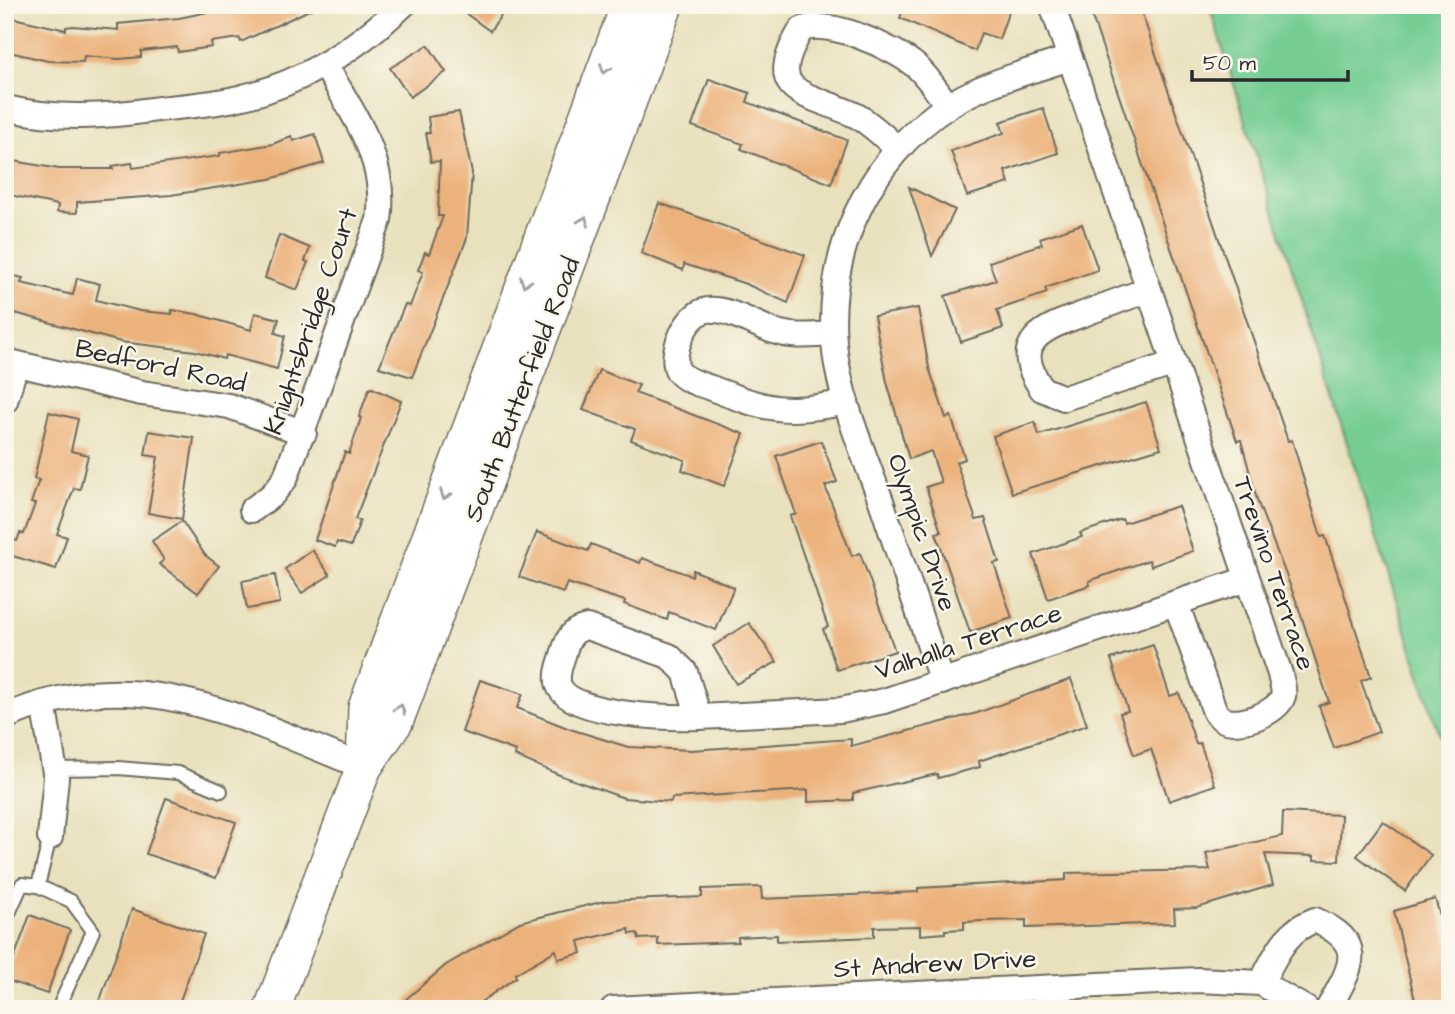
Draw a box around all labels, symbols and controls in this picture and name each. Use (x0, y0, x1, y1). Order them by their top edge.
scale bar (1192, 38, 1348, 82)
text: 50 m (1203, 49, 1257, 78)
one-way arrow (600, 63, 614, 75)
street label: Knightsbridge Court (255, 203, 369, 440)
one-way arrow (576, 215, 590, 228)
street label: South Butterfield Road (455, 252, 589, 527)
one-way arrow (520, 276, 534, 288)
street label: Bedford Road (72, 330, 250, 402)
street label: Olympic Drive (876, 449, 966, 616)
street label: Trevino Terrace (1224, 472, 1324, 675)
one-way arrow (440, 488, 454, 500)
street label: Valhalla Terrace (870, 595, 1066, 689)
one-way arrow (392, 704, 406, 716)
street label: St Andrew Drive (833, 941, 1037, 987)

